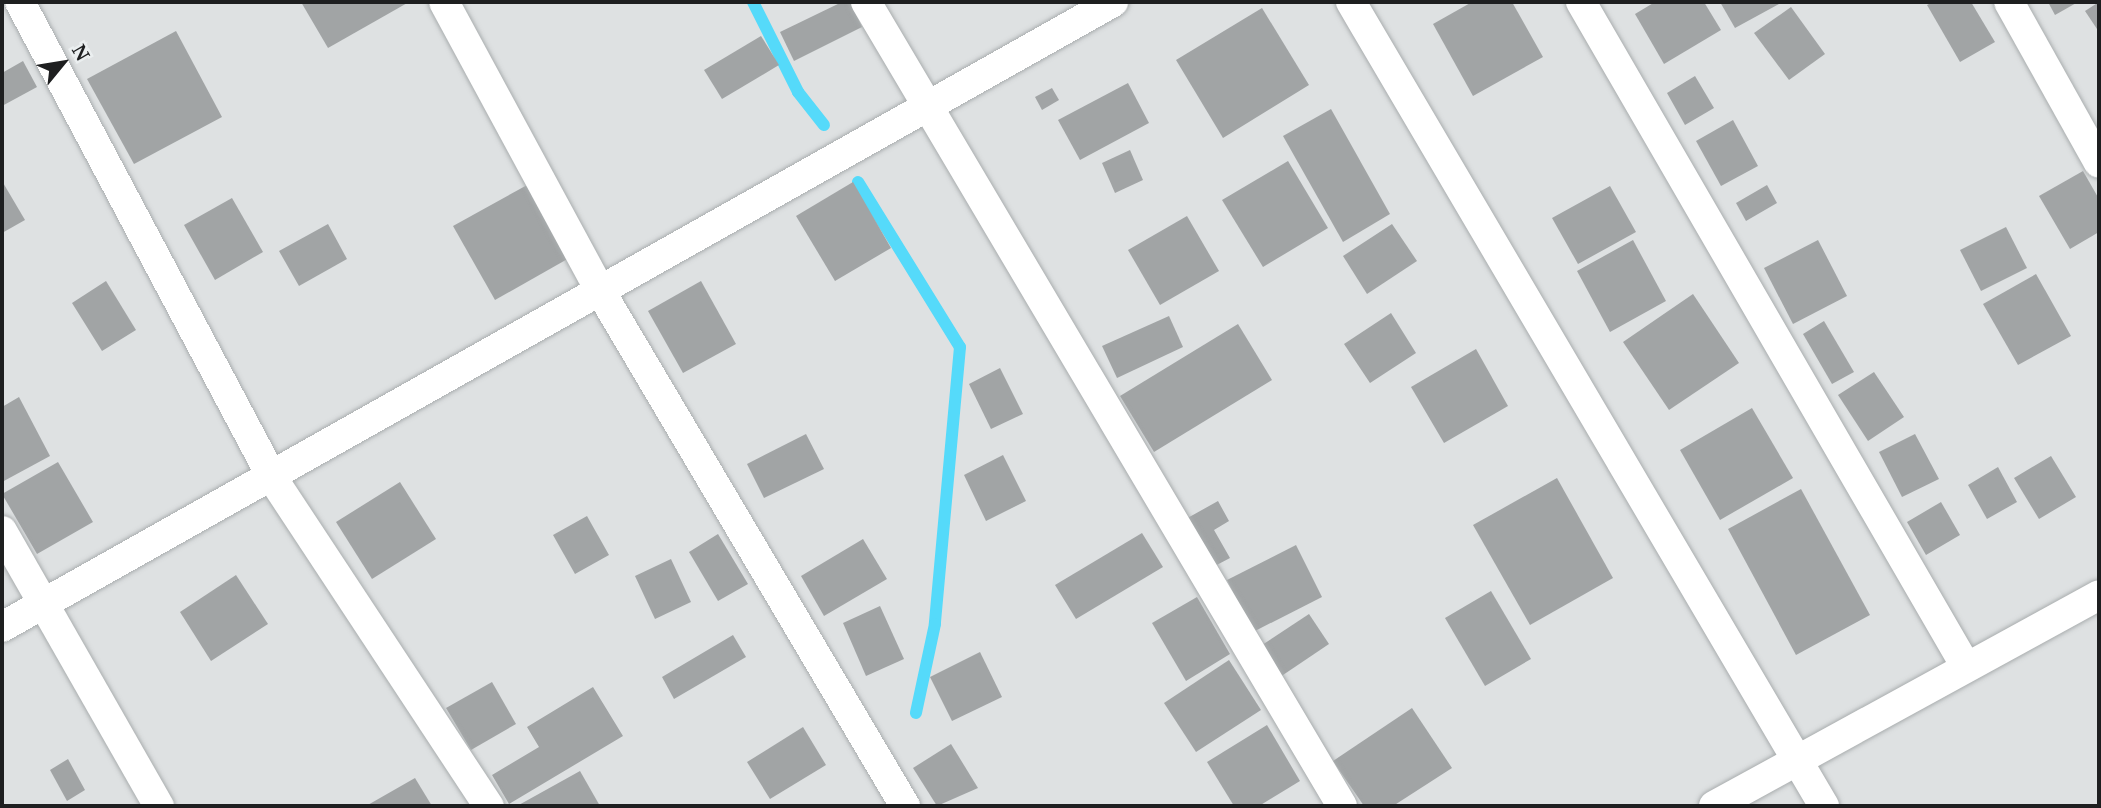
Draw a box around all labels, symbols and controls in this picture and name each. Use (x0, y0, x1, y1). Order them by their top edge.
north arrow (28, 28, 98, 98)
text: N (66, 40, 96, 65)

